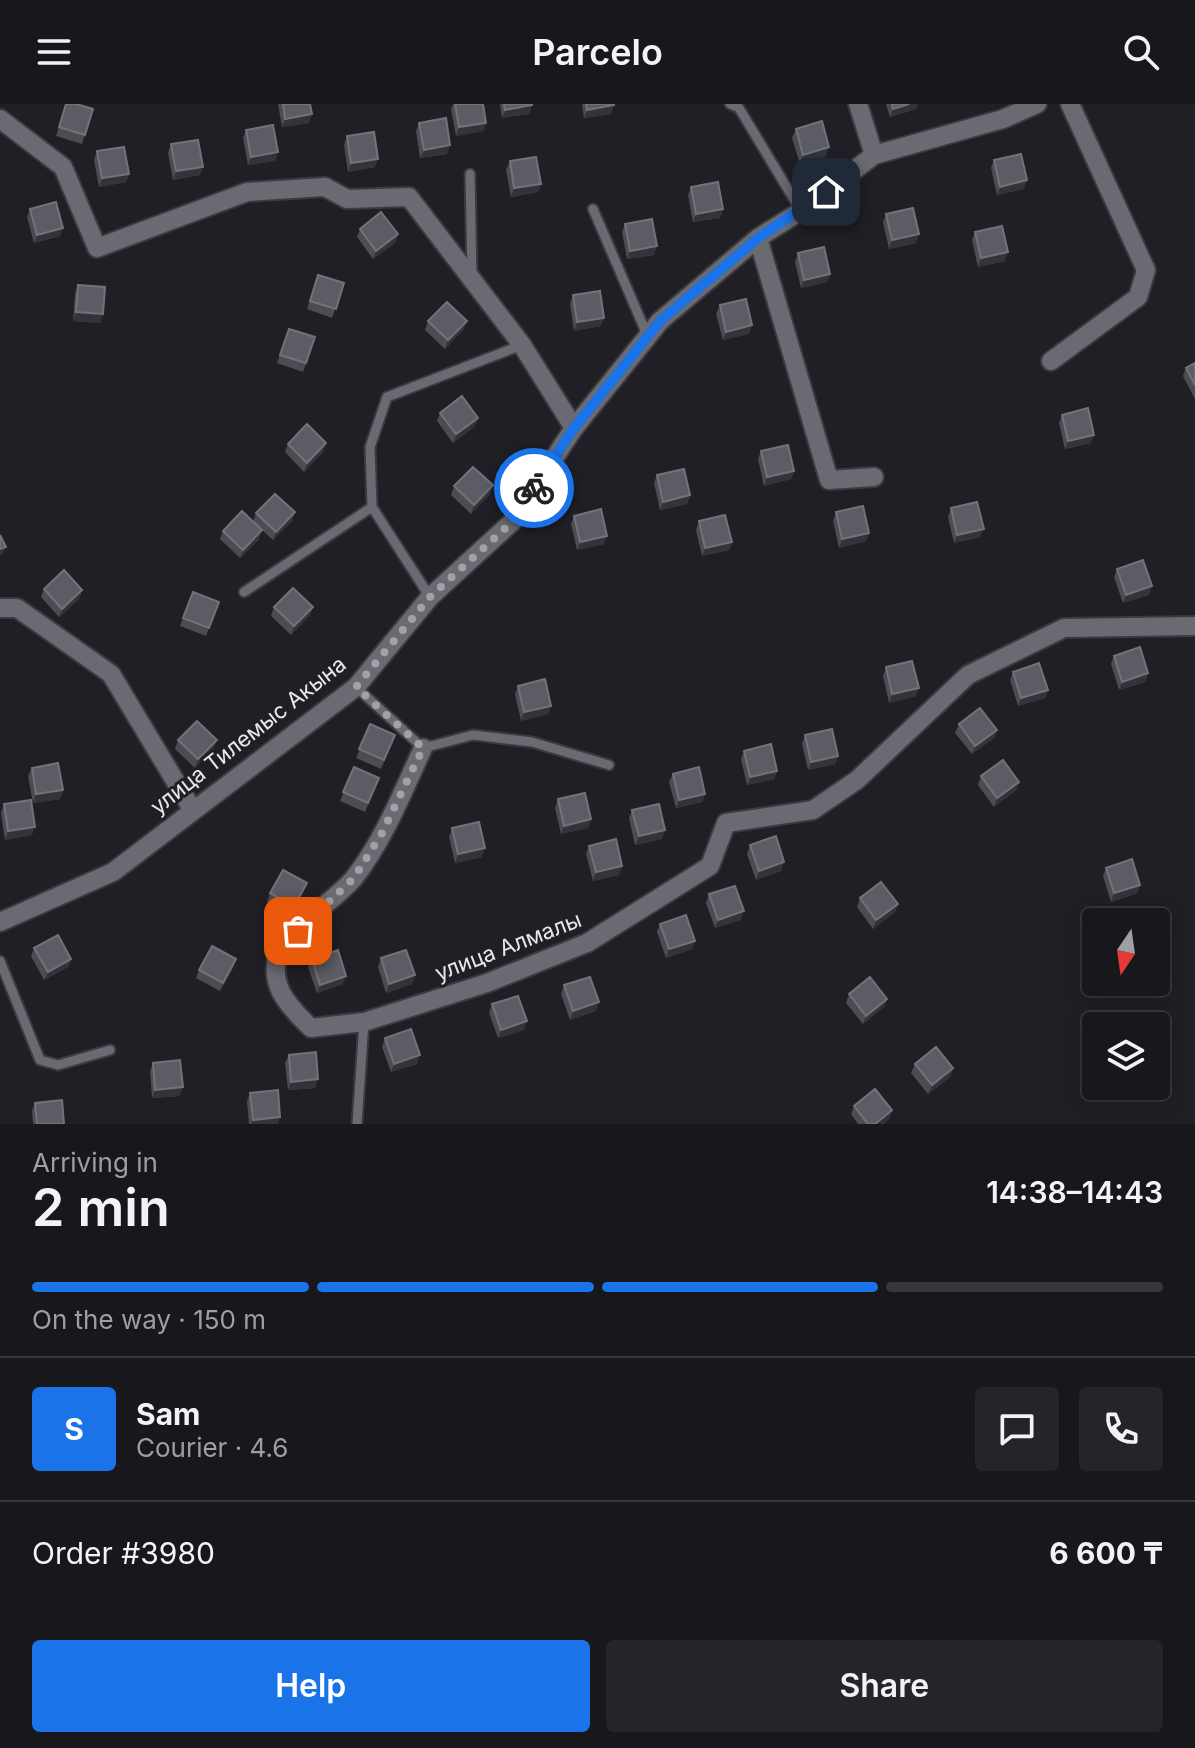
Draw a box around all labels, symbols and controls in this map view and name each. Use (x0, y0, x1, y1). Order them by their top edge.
icon: menu (32, 30, 76, 74)
text: Parcelo (532, 30, 663, 74)
icon: search (1119, 30, 1163, 74)
pin (792, 158, 860, 226)
icon: home (804, 170, 848, 214)
courier (494, 448, 574, 528)
icon: bike (512, 466, 556, 510)
street label: улица Тилемыс Акына (145, 651, 351, 819)
pin (264, 897, 332, 965)
street label: улица Алмалы (431, 906, 585, 986)
north arrow (1082, 908, 1170, 996)
map controls (1082, 908, 1170, 1100)
icon: bag (276, 909, 320, 953)
button: layers (1082, 1012, 1170, 1100)
text: Arriving in (32, 1147, 158, 1178)
text: 14:38–14:43 (986, 1174, 1163, 1210)
text: 2 min (32, 1176, 170, 1239)
text: On the way · 150 m (32, 1304, 266, 1335)
button: chat (975, 1387, 1059, 1471)
button: phone (1079, 1387, 1163, 1471)
text: Sam (136, 1396, 200, 1432)
text: S (64, 1411, 84, 1447)
text: Courier · 4.6 (136, 1432, 288, 1463)
text: Order #3980 (32, 1535, 215, 1571)
text: 6 600 ₸ (1049, 1535, 1163, 1571)
button: Help (32, 1640, 590, 1732)
button: Share (606, 1640, 1163, 1732)

